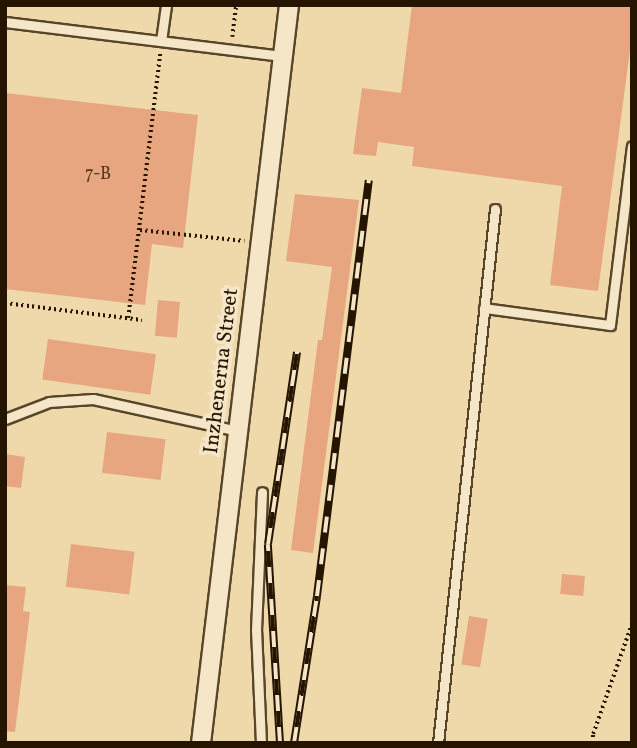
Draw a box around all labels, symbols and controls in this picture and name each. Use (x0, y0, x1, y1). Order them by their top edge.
house number: 7-В (85, 164, 111, 186)
street label: Inzhenerna Street (199, 287, 245, 455)

